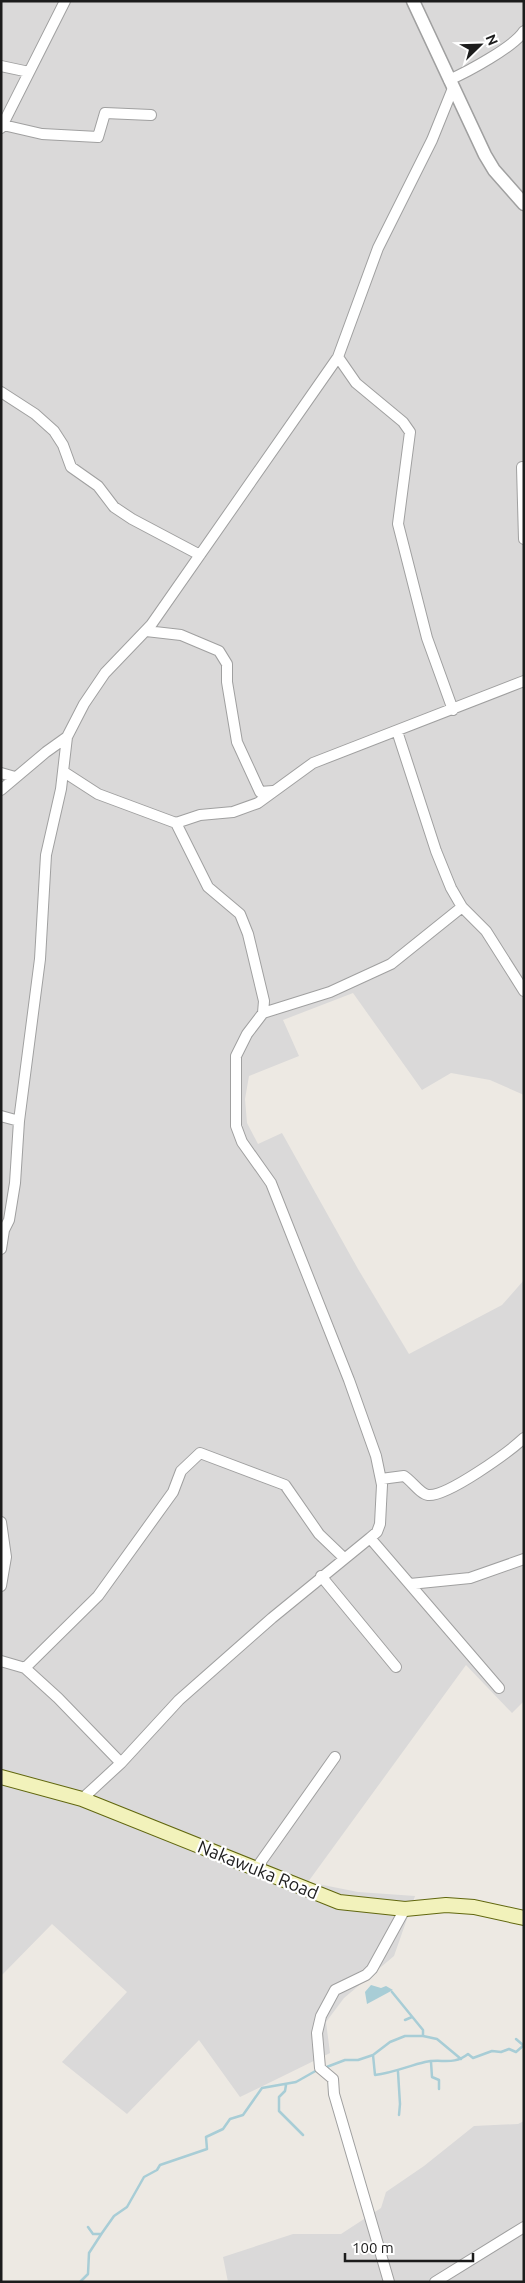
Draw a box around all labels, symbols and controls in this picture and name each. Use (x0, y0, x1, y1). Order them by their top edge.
north arrow (455, 20, 505, 70)
text: N (483, 32, 501, 48)
street label: Nakawuka Road (195, 1836, 322, 1902)
scale bar (345, 2230, 472, 2262)
text: 100 m (352, 2239, 394, 2256)

